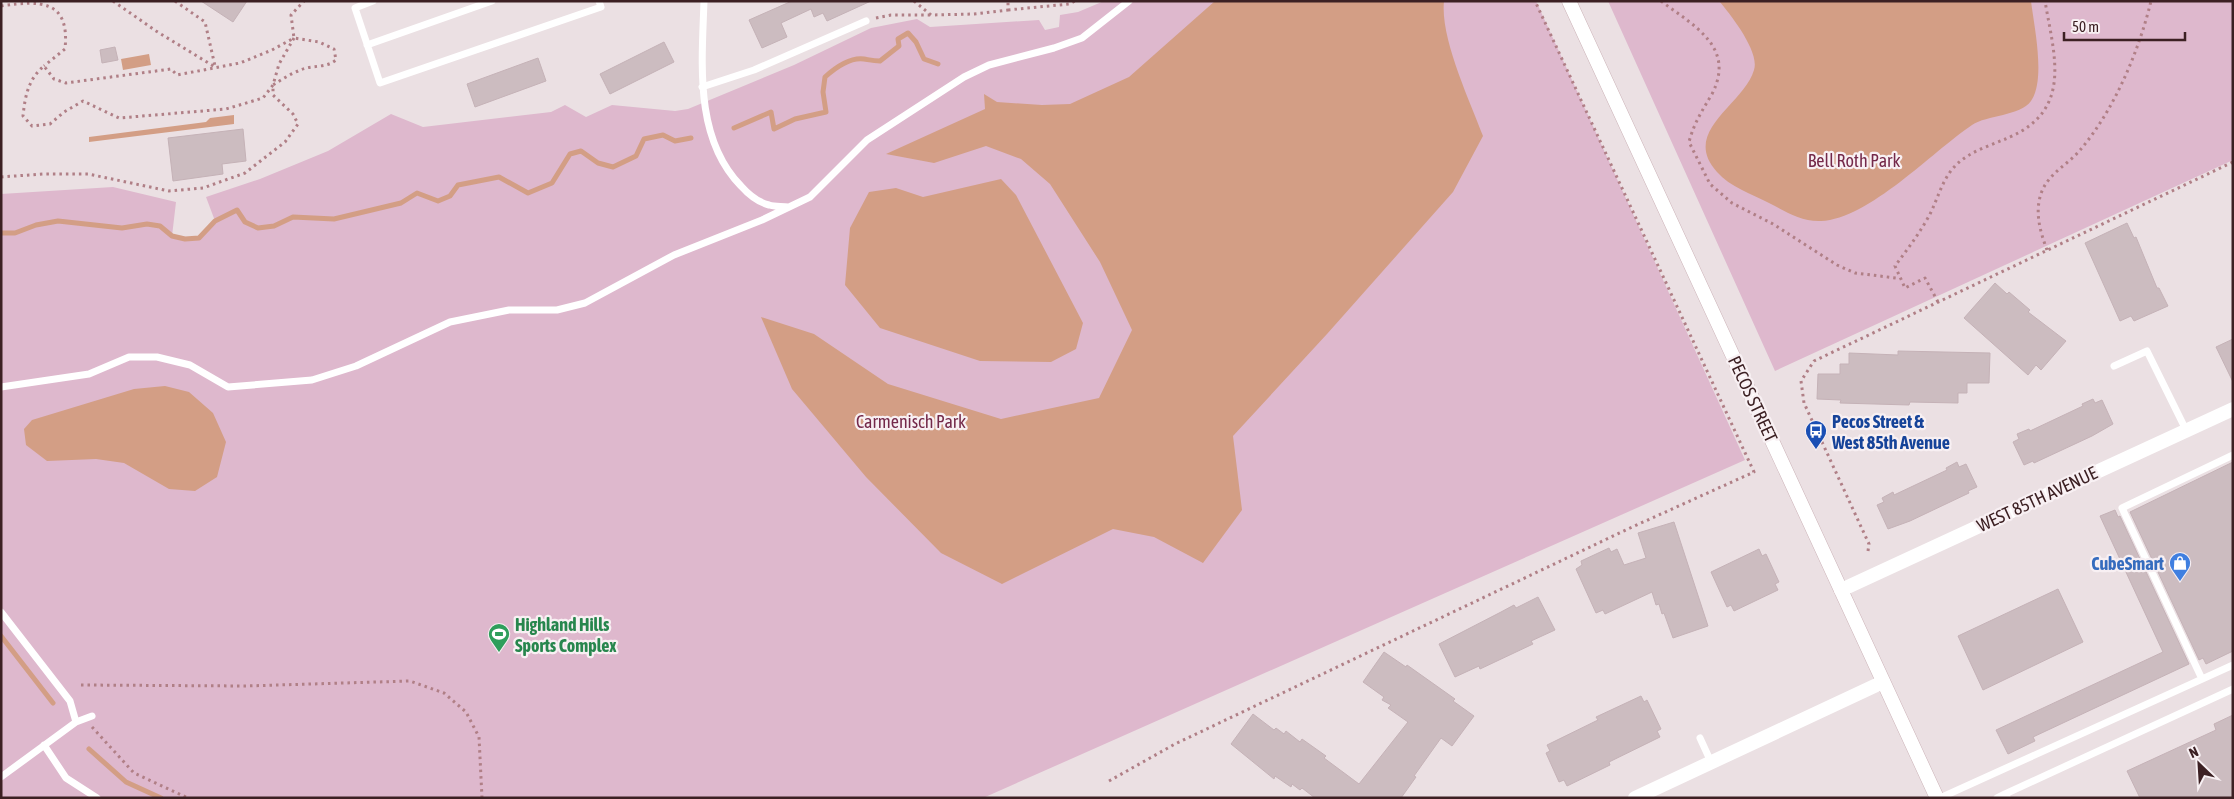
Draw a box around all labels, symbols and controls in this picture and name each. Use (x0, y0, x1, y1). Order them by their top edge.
scale bar (2064, 10, 2185, 42)
text: 50 m (2072, 18, 2099, 35)
park label: Bell Roth Park (1808, 150, 1900, 171)
street label: PECOS STREET (1724, 353, 1782, 445)
park label: Carmenisch Park (856, 411, 966, 432)
place label: Pecos Street & West 85th Avenue (1831, 411, 1950, 453)
bus stop icon: Pecos Street & West 85th Avenue (1804, 419, 1828, 450)
street label: WEST 85TH AVENUE (1974, 462, 2101, 536)
shop icon: CubeSmart (2168, 551, 2192, 582)
place label: CubeSmart (2091, 553, 2165, 574)
place label: Highland Hills Sports Complex (515, 614, 617, 656)
sports icon: Highland Hills Sports Complex (487, 622, 511, 653)
north arrow (2174, 739, 2224, 789)
text: N (2186, 743, 2201, 761)

